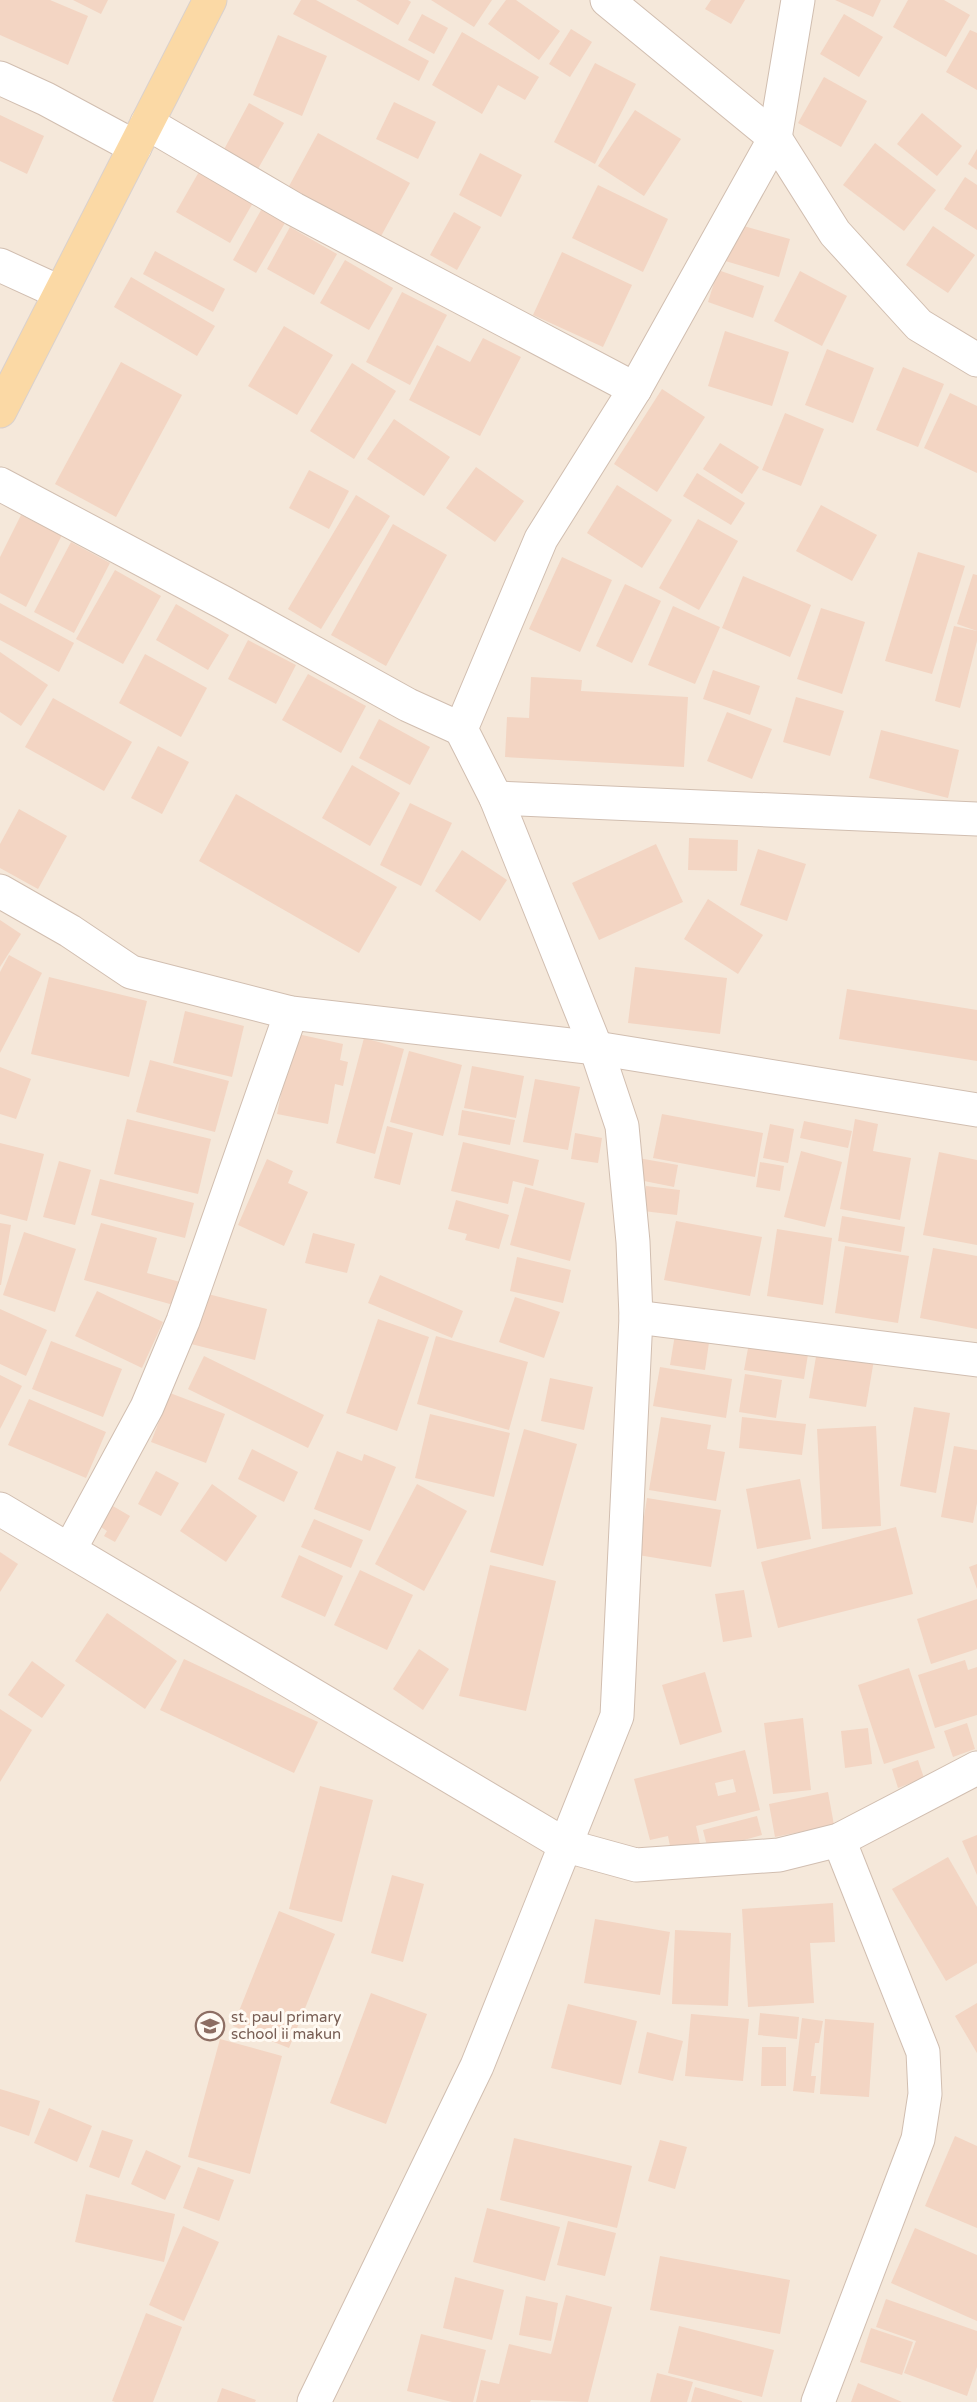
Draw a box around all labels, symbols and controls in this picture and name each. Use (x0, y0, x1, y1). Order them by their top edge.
place label: st. paul primary school ii makun (231, 2008, 341, 2043)
school or university icon: st. paul primary school ii makun (194, 2010, 226, 2042)

